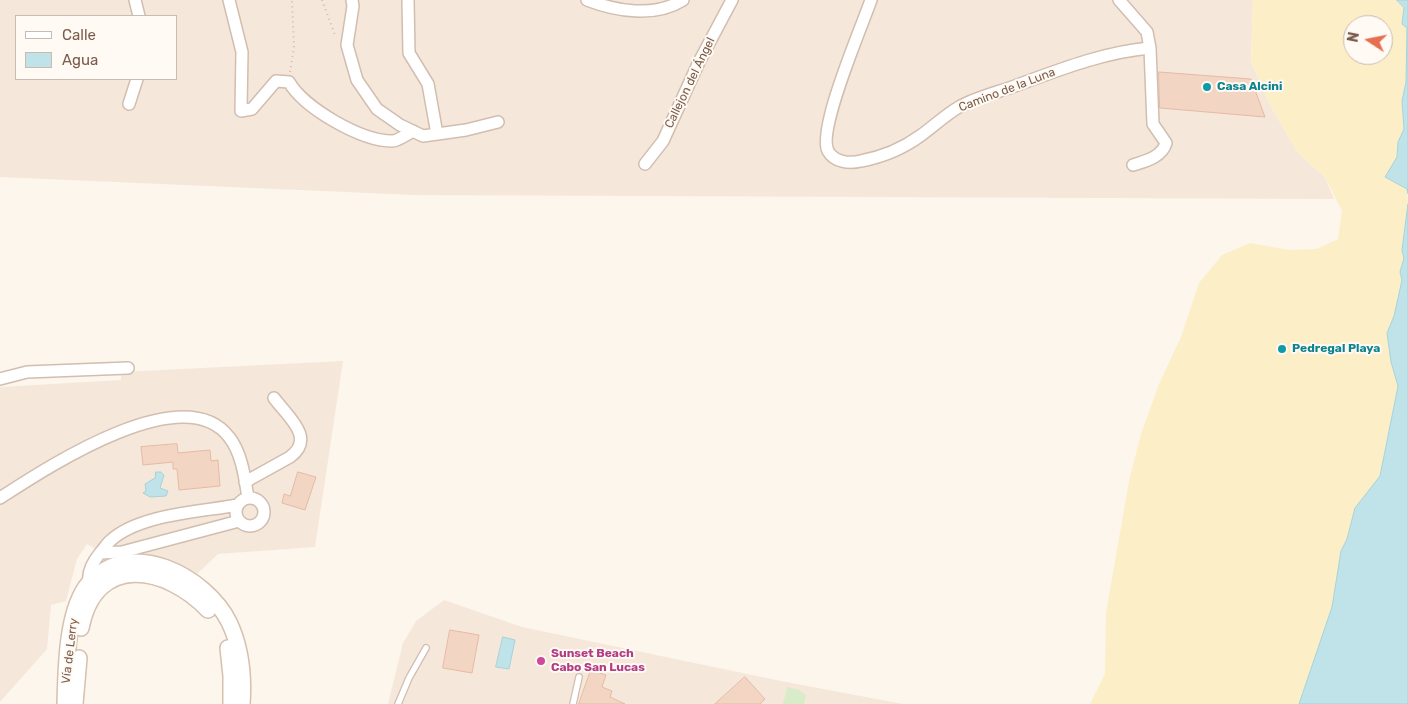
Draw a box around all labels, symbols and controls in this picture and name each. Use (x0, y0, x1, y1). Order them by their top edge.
legend (15, 15, 178, 80)
north arrow (1343, 15, 1393, 65)
text: Calle (62, 26, 96, 44)
text: N (1344, 31, 1363, 44)
street label: Callejon del Ángel (662, 35, 718, 131)
text: Agua (62, 51, 98, 69)
street label: Camino de la Luna (957, 65, 1057, 115)
place label: Casa Alcini (1217, 80, 1282, 94)
marker: Casa Alcini (1201, 81, 1213, 93)
place label: Pedregal Playa (1292, 342, 1380, 356)
marker: Pedregal Playa (1276, 343, 1288, 355)
street label: Vía de Lerry (59, 617, 81, 685)
place label: Sunset Beach Cabo San Lucas (551, 647, 645, 675)
marker: Sunset Beach Cabo San Lucas (535, 655, 547, 667)

